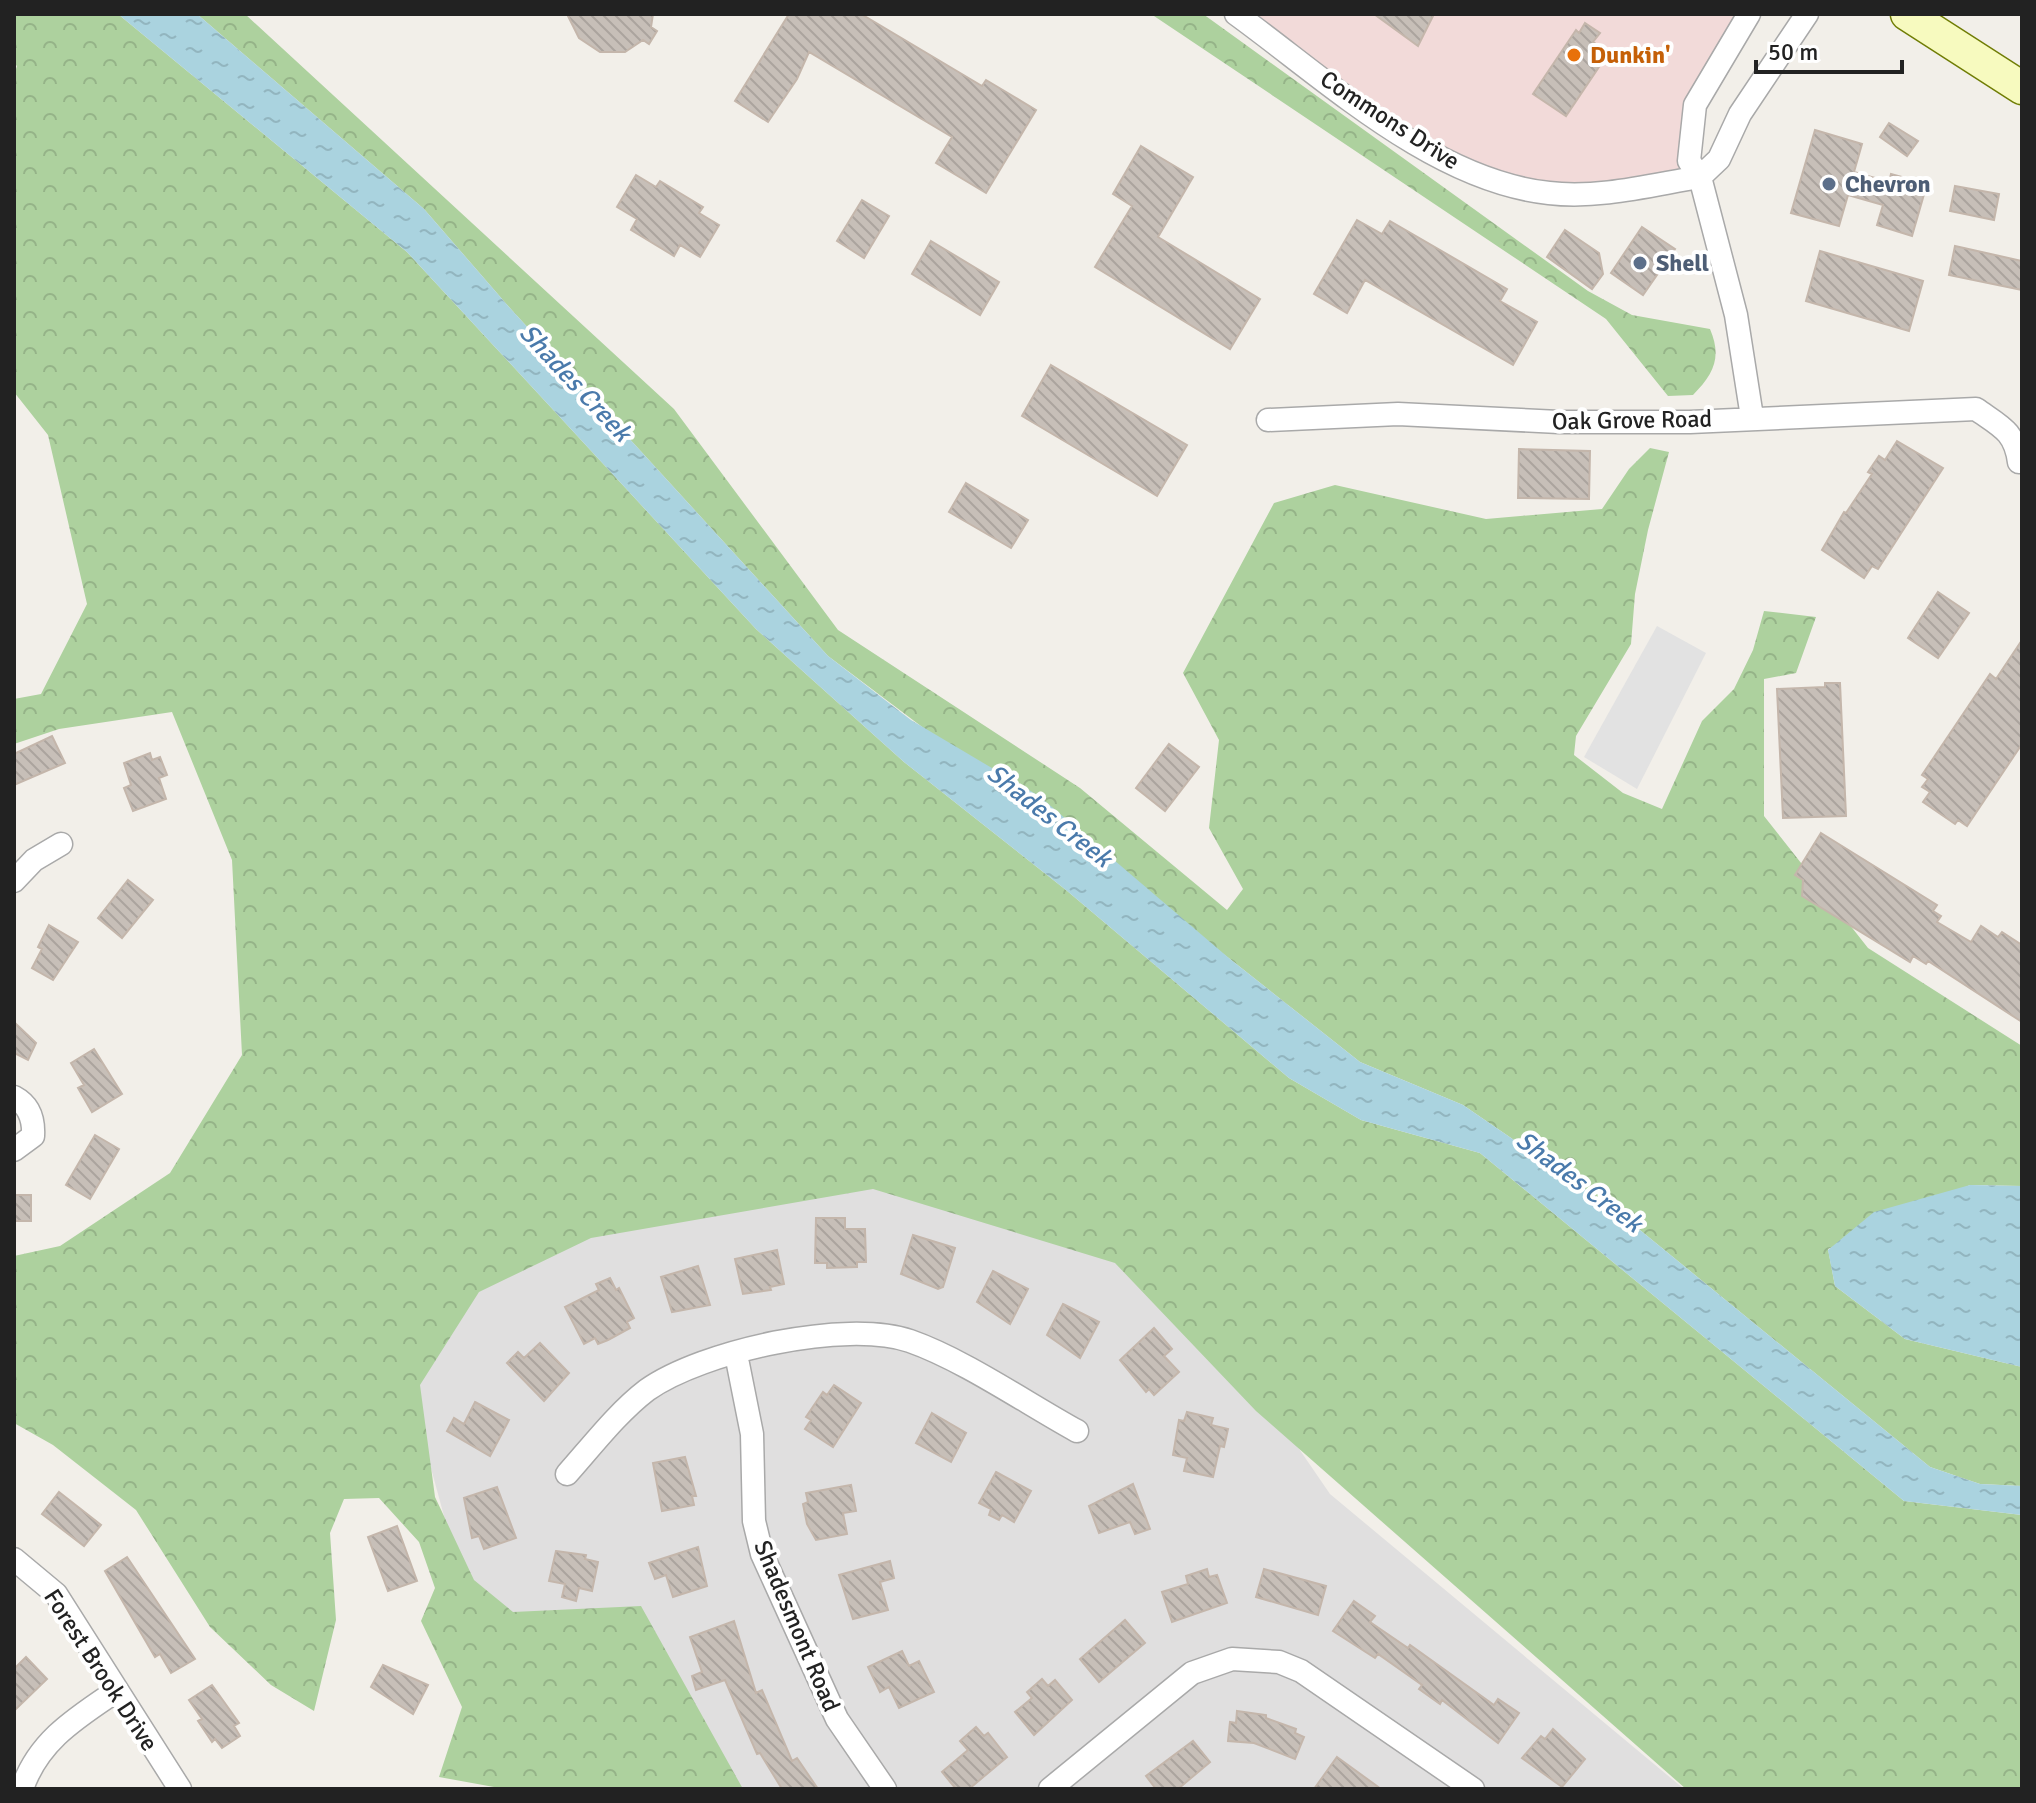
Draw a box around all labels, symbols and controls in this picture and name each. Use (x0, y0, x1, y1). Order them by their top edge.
scale bar (1756, 24, 1902, 74)
text: 50 m (1768, 37, 1818, 67)
place label: Dunkin' (1590, 40, 1671, 70)
marker: Dunkin' (1565, 46, 1583, 64)
street label: Commons Drive (1315, 64, 1465, 176)
place label: Chevron (1845, 169, 1931, 199)
marker: Chevron (1820, 175, 1838, 193)
place label: Shell (1656, 248, 1710, 278)
marker: Shell (1631, 254, 1649, 272)
water label: Shades Creek (512, 317, 639, 450)
street label: Oak Grove Road (1552, 404, 1712, 436)
water label: Shades Creek (980, 757, 1119, 876)
water label: Shades Creek (1510, 1124, 1650, 1241)
street label: Shadesmont Road (747, 1536, 847, 1716)
street label: Forest Brook Drive (37, 1583, 165, 1757)

